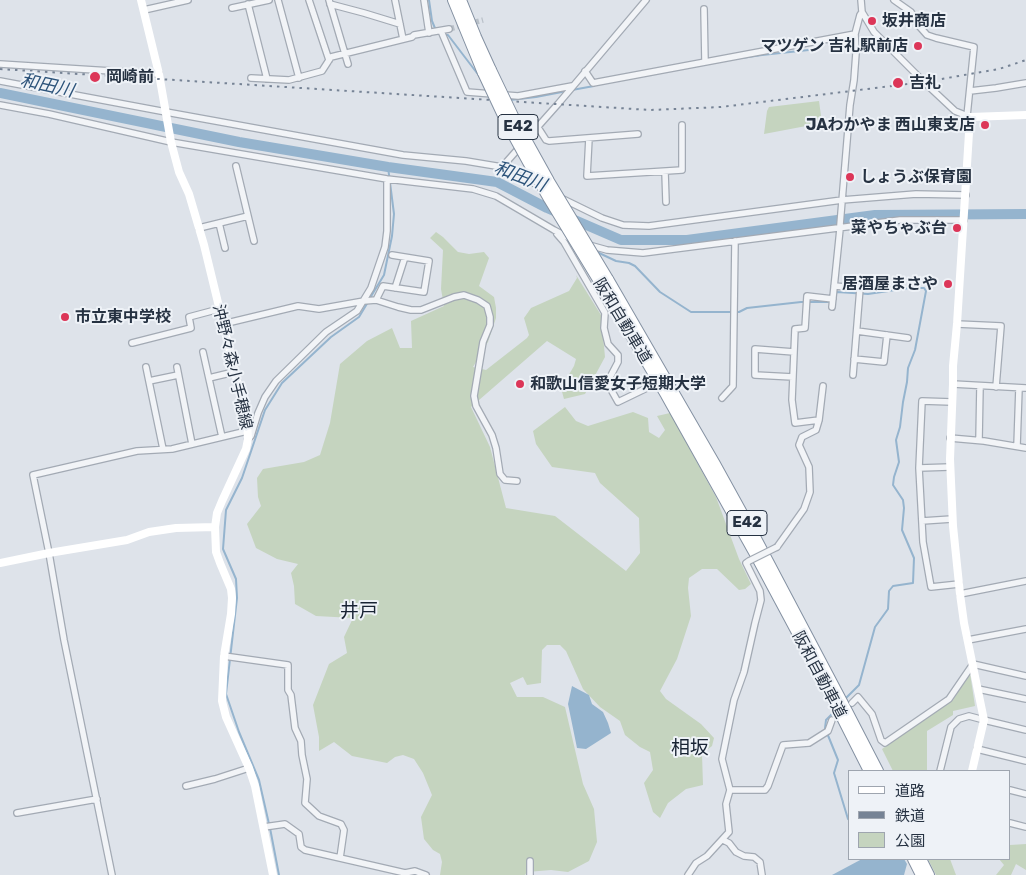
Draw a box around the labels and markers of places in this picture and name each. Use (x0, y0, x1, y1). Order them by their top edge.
place label: 坂井商店 (882, 11, 946, 31)
marker: 坂井商店 (866, 15, 878, 27)
place label: マツゲン 吉礼駅前店 (761, 36, 908, 56)
marker: マツゲン 吉礼駅前店 (912, 40, 924, 52)
place label: 岡崎前 (106, 67, 154, 87)
marker: 岡崎前 (88, 70, 102, 84)
place label: 吉礼 (909, 73, 941, 93)
marker: 吉礼 (891, 76, 905, 90)
place label: JAわかやま 西山東支店 (806, 115, 975, 135)
marker: JAわかやま 西山東支店 (979, 119, 991, 131)
place label: しょうぶ保育園 (860, 167, 972, 187)
marker: しょうぶ保育園 (844, 171, 856, 183)
place label: 菜やちゃぶ台 (851, 218, 947, 238)
marker: 菜やちゃぶ台 (951, 222, 963, 234)
place label: 居酒屋まさや (842, 274, 938, 294)
marker: 居酒屋まさや (942, 278, 954, 290)
place label: 市立東中学校 (75, 307, 171, 327)
marker: 市立東中学校 (59, 311, 71, 323)
place label: 和歌山信愛女子短期大学 (530, 374, 706, 394)
marker: 和歌山信愛女子短期大学 (514, 378, 526, 390)

